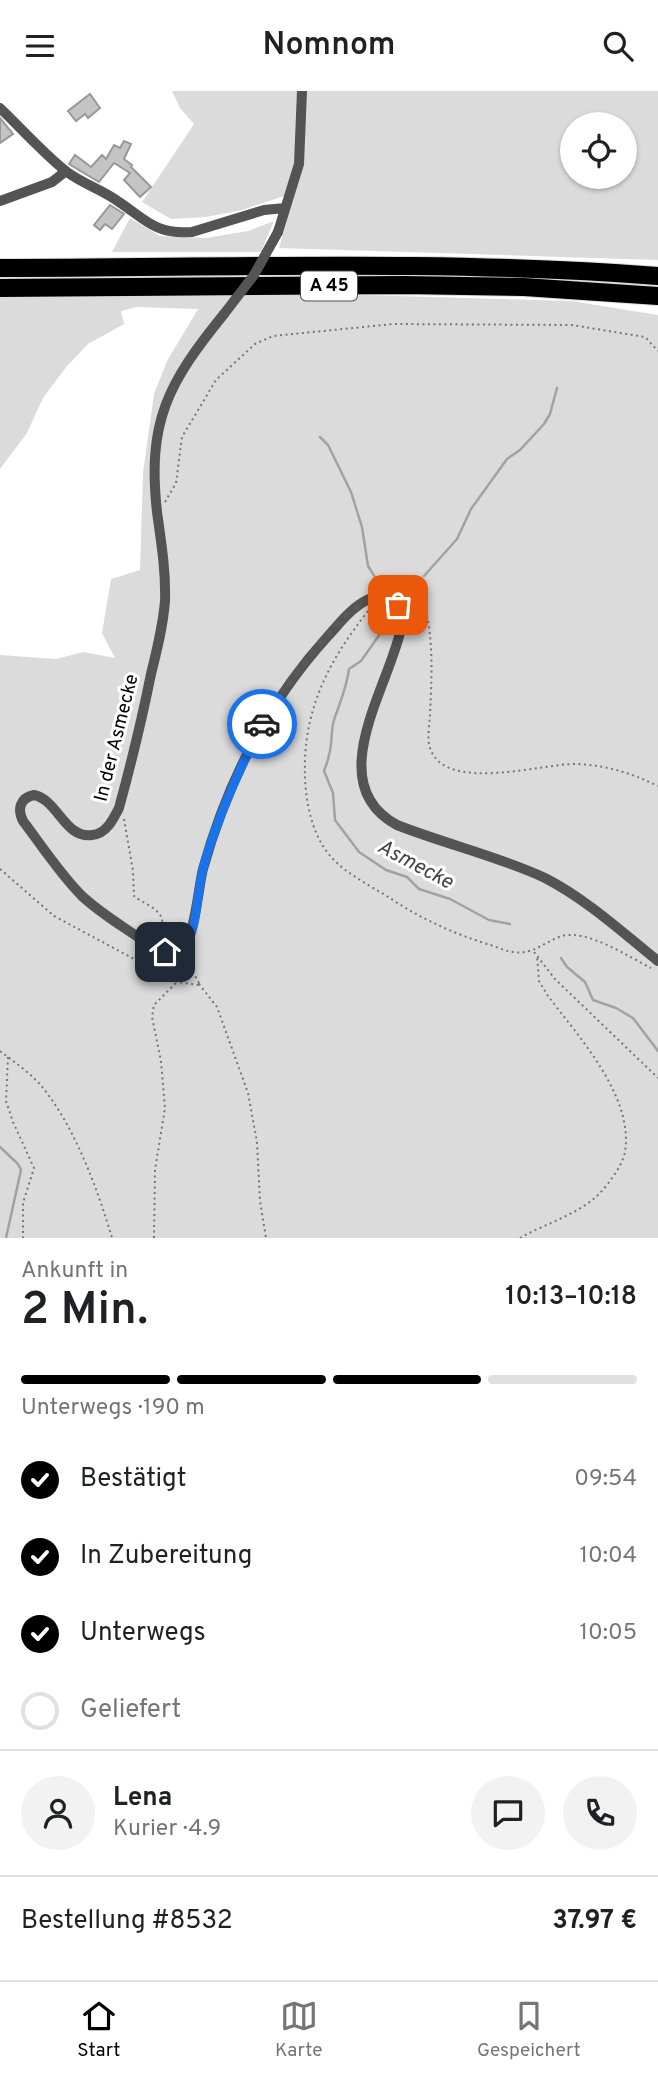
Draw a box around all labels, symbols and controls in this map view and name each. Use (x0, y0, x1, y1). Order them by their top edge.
text: Nomnom (262, 26, 396, 66)
icon: menu (21, 27, 59, 65)
icon: search (599, 27, 637, 65)
map controls (560, 112, 637, 189)
button: locate (560, 112, 637, 189)
road number: A 45 (301, 271, 357, 301)
pin (368, 575, 428, 635)
icon: bag (379, 586, 417, 624)
street label: In der Asmecke (90, 672, 144, 804)
courier (227, 689, 297, 759)
icon: car (243, 705, 281, 743)
water label: Asmecke (372, 834, 459, 897)
pin (135, 922, 195, 982)
icon: home (146, 933, 184, 971)
text: Ankunft in (21, 1257, 128, 1286)
text: 10:13–10:18 (505, 1281, 637, 1314)
text: 2 Min. (21, 1282, 148, 1341)
text: Unterwegs · 190 m (21, 1394, 205, 1423)
icon: check (21, 1461, 59, 1499)
text: Bestätigt (80, 1463, 187, 1496)
text: 09:54 (574, 1465, 637, 1494)
icon: check (21, 1538, 59, 1576)
text: In Zubereitung (80, 1540, 252, 1573)
text: 10:04 (579, 1542, 637, 1571)
icon: check (21, 1615, 59, 1653)
text: Unterwegs (80, 1617, 206, 1650)
text: 10:05 (579, 1619, 637, 1648)
text: Geliefert (80, 1694, 181, 1727)
button: person (21, 1776, 95, 1850)
button: chat (471, 1776, 545, 1850)
button: phone (563, 1776, 637, 1850)
text: Lena (113, 1782, 172, 1815)
text: Kurier · 4.9 (113, 1815, 221, 1844)
text: Bestellung #8532 (21, 1905, 233, 1938)
text: 37.97 € (552, 1905, 637, 1938)
tab: Start (77, 1997, 121, 2063)
tab: Karte (275, 1997, 322, 2063)
tab: Gespeichert (477, 1997, 581, 2063)

